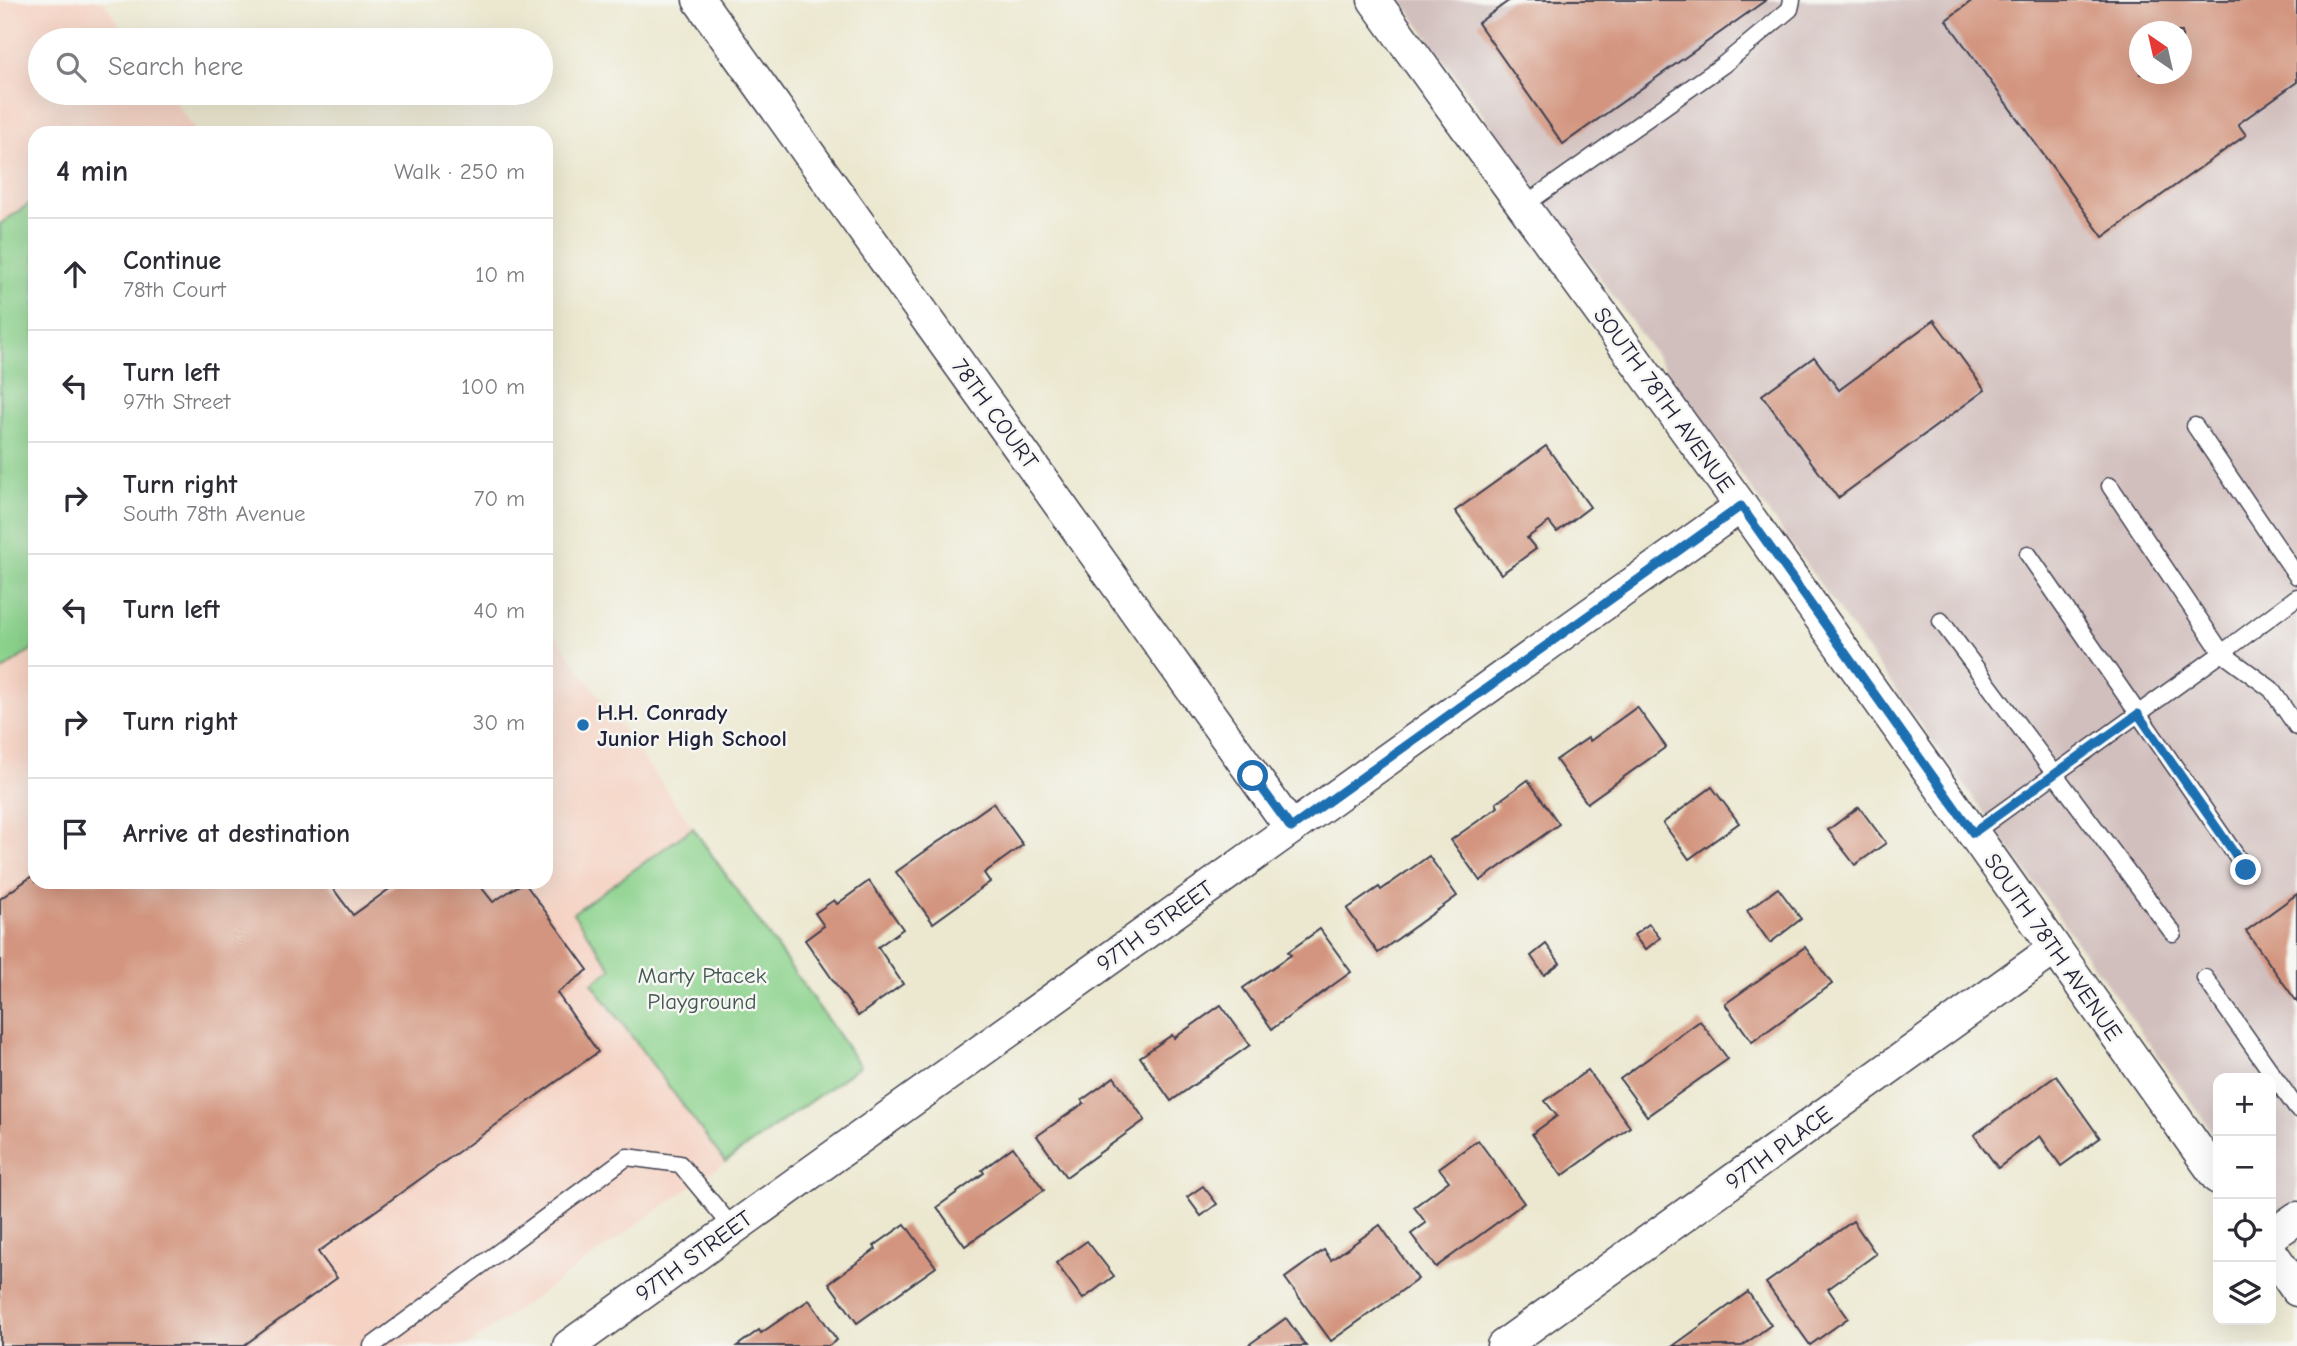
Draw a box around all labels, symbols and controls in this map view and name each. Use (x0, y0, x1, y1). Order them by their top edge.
north arrow (2129, 21, 2192, 84)
search box (28, 28, 553, 105)
icon: search (52, 48, 90, 86)
text: Search here (108, 52, 243, 82)
text: 4 min (56, 154, 128, 189)
text: Walk · 250 m (394, 158, 525, 185)
text: Continue (123, 246, 221, 276)
icon: ahead (56, 255, 94, 293)
text: 10 m (475, 261, 525, 288)
text: 78th Court (123, 276, 226, 303)
street label: SOUTH 78TH AVENUE (1588, 302, 1740, 498)
street label: 78TH COURT (946, 354, 1044, 474)
text: Turn left (123, 358, 220, 388)
icon: left (56, 367, 94, 405)
text: 100 m (461, 373, 525, 400)
text: 97th Street (123, 388, 230, 415)
text: Turn right (123, 470, 237, 500)
icon: right (56, 479, 94, 517)
text: 70 m (473, 485, 525, 512)
text: South 78th Avenue (123, 500, 305, 527)
icon: left (56, 591, 94, 629)
text: Turn left (123, 595, 220, 625)
text: 40 m (473, 597, 525, 624)
place label: H.H. Conrady Junior High School (597, 699, 787, 752)
icon: right (56, 703, 94, 741)
text: Turn right (123, 707, 237, 737)
text: 30 m (473, 709, 525, 736)
marker: H.H. Conrady Junior High School (575, 717, 591, 733)
route start (1237, 760, 1268, 791)
icon: arrive (56, 815, 94, 853)
text: Arrive at destination (123, 819, 350, 849)
street label: SOUTH 78TH AVENUE (1978, 848, 2128, 1046)
route end (2230, 854, 2261, 885)
street label: 97TH STREET (1091, 875, 1219, 977)
park label: Marty Ptacek Playground (637, 962, 767, 1015)
map controls (2213, 1073, 2276, 1325)
button: + (2213, 1073, 2276, 1136)
street label: 97TH PLACE (1720, 1100, 1838, 1196)
button: − (2213, 1136, 2276, 1199)
button: locate (2213, 1199, 2276, 1262)
street label: 97TH STREET (630, 1205, 758, 1307)
button: layers (2213, 1262, 2276, 1325)

